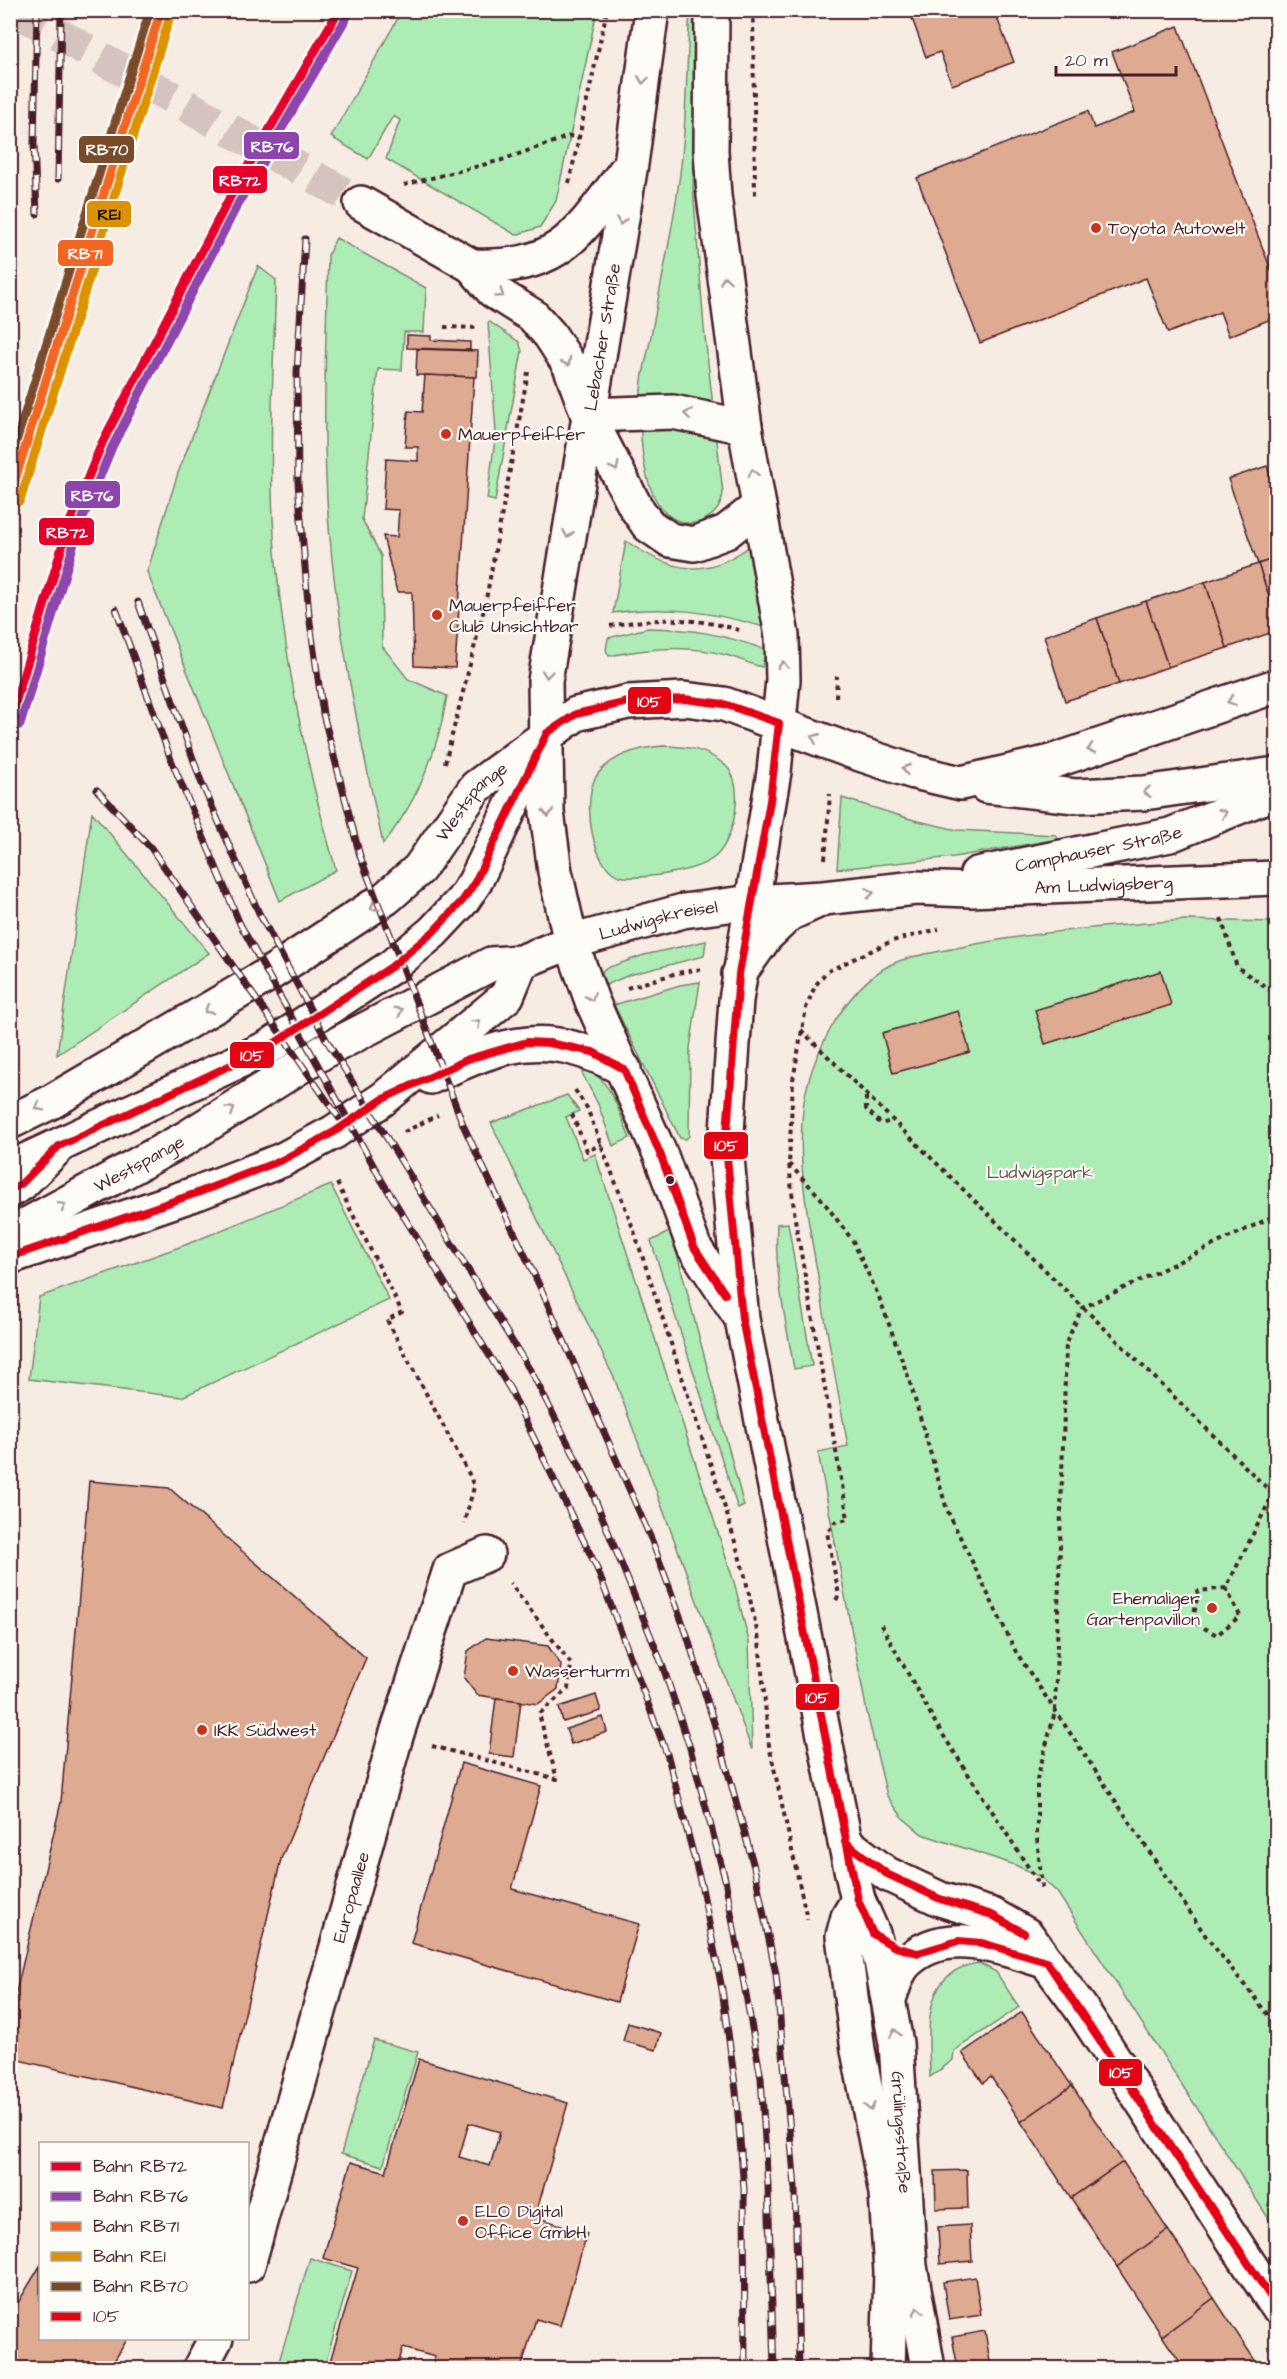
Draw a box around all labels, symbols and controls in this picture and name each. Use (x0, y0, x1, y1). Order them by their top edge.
scale bar (1056, 39, 1176, 77)
text: 20 m (1065, 48, 1108, 73)
one-way arrow (637, 76, 649, 85)
line badge: RB76 (243, 131, 300, 160)
line badge: RB70 (78, 135, 135, 164)
text: RB76 (251, 136, 293, 158)
text: RB70 (86, 139, 128, 161)
line badge: RB72 (212, 165, 268, 194)
text: RB72 (219, 170, 262, 192)
line badge: RE1 (86, 200, 132, 228)
text: RE1 (98, 204, 121, 226)
one-way arrow (615, 216, 628, 226)
place label: Toyota Autowelt (1108, 216, 1246, 242)
marker: Toyota Autowelt (1089, 221, 1103, 235)
line badge: RB71 (57, 239, 114, 267)
text: RB71 (68, 243, 103, 265)
street label: Lebacher Straße (578, 261, 627, 413)
one-way arrow (719, 275, 731, 284)
one-way arrow (493, 287, 504, 298)
one-way arrow (559, 356, 571, 366)
one-way arrow (684, 409, 693, 421)
place label: Mauerpfeiffer (458, 422, 585, 447)
marker: Mauerpfeiffer (439, 427, 453, 441)
one-way arrow (607, 461, 619, 472)
one-way arrow (747, 468, 760, 478)
line badge: RB76 (64, 480, 121, 509)
text: RB76 (71, 485, 113, 507)
line badge: RB72 (38, 517, 95, 546)
text: RB72 (46, 522, 89, 544)
one-way arrow (562, 529, 575, 539)
place label: Mauerpfeiffer Club Unsichtbar (449, 593, 579, 639)
marker: Mauerpfeiffer Club Unsichtbar (430, 608, 444, 622)
one-way arrow (776, 661, 789, 670)
one-way arrow (541, 669, 553, 678)
line badge: 105 (627, 686, 672, 715)
text: 105 (637, 691, 661, 713)
one-way arrow (1226, 694, 1237, 707)
one-way arrow (810, 733, 821, 745)
one-way arrow (1086, 741, 1097, 754)
street label: Westspange (430, 756, 513, 846)
one-way arrow (901, 764, 912, 776)
one-way arrow (1142, 785, 1151, 798)
one-way arrow (541, 808, 554, 817)
one-way arrow (1217, 808, 1228, 820)
street label: Camphauser Straße (1013, 819, 1186, 878)
street label: Am Ludwigsberg (1034, 870, 1173, 900)
one-way arrow (865, 887, 874, 900)
street label: Ludwigskreisel (596, 894, 719, 946)
one-way arrow (369, 899, 380, 910)
one-way arrow (584, 991, 597, 1002)
one-way arrow (204, 1003, 214, 1014)
one-way arrow (393, 1007, 404, 1018)
one-way arrow (471, 1019, 482, 1030)
line badge: 105 (229, 1041, 275, 1069)
text: 105 (240, 1045, 264, 1067)
one-way arrow (35, 1100, 46, 1112)
one-way arrow (225, 1105, 235, 1117)
street label: Westspange (89, 1129, 189, 1198)
line badge: 105 (703, 1131, 749, 1160)
text: 105 (714, 1135, 738, 1157)
park label: Ludwigspark (987, 1160, 1093, 1186)
unlabelled marker (664, 1174, 676, 1186)
one-way arrow (56, 1202, 66, 1213)
place label: Ehemaliger Gartenpavillon (1086, 1586, 1200, 1632)
marker: Ehemaliger Gartenpavillon (1205, 1601, 1219, 1615)
place label: Wasserturm (525, 1659, 629, 1684)
marker: Wasserturm (506, 1664, 520, 1678)
line badge: 105 (795, 1683, 840, 1711)
text: 105 (805, 1687, 829, 1709)
place label: IKK Südwest (214, 1718, 317, 1743)
marker: IKK Südwest (195, 1723, 209, 1737)
street label: Europaallee (326, 1849, 376, 1945)
one-way arrow (889, 2029, 901, 2038)
line badge: 105 (1098, 2058, 1143, 2087)
text: 105 (1109, 2062, 1133, 2084)
street label: Grülingsstraße (885, 2070, 918, 2194)
one-way arrow (863, 2102, 876, 2112)
legend (39, 2142, 249, 2340)
text: Bahn RB72 (93, 2154, 188, 2179)
text: Bahn RB76 (93, 2184, 188, 2209)
place label: ELO Digital Office GmbH (475, 2199, 587, 2245)
text: Bahn RB71 (93, 2214, 179, 2239)
marker: ELO Digital Office GmbH (456, 2214, 470, 2228)
text: Bahn RE1 (93, 2244, 166, 2269)
text: Bahn RB70 (93, 2274, 188, 2299)
text: 105 (93, 2304, 120, 2329)
one-way arrow (912, 2306, 925, 2316)

